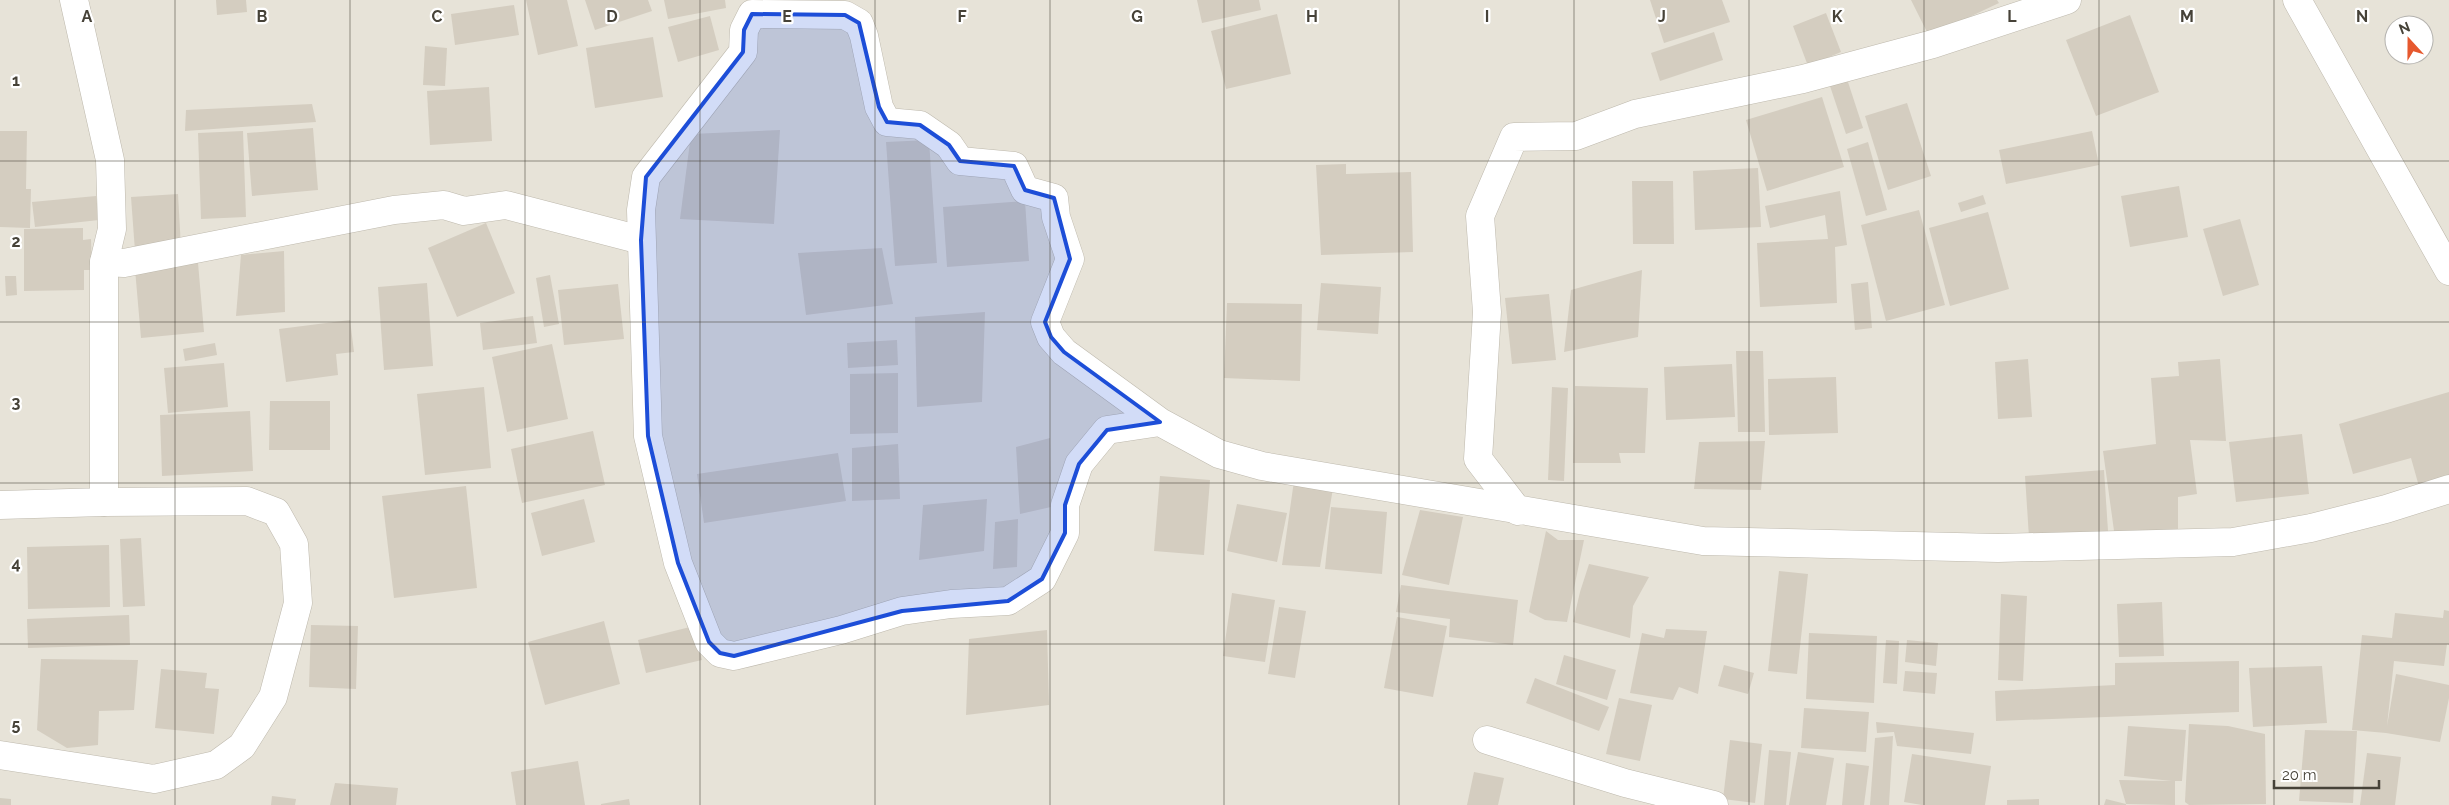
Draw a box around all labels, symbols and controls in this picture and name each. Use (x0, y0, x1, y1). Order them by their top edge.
text: A (82, 7, 93, 26)
text: B (257, 7, 268, 26)
text: C (432, 7, 443, 26)
text: D (606, 7, 618, 26)
text: E (782, 7, 792, 26)
text: F (957, 7, 967, 26)
text: G (1131, 7, 1143, 26)
text: H (1306, 7, 1318, 26)
text: I (1485, 7, 1489, 26)
text: J (1658, 7, 1666, 26)
text: K (1832, 7, 1843, 26)
text: L (2007, 7, 2017, 26)
text: M (2180, 7, 2194, 26)
text: N (2356, 7, 2368, 26)
north arrow (2384, 15, 2434, 65)
text: N (2396, 18, 2412, 37)
text: 1 (12, 71, 20, 90)
text: 2 (11, 232, 21, 251)
text: 3 (12, 393, 21, 412)
text: 4 (11, 554, 21, 573)
text: 5 (12, 715, 21, 734)
scale bar (2274, 758, 2379, 790)
text: 20 m (2282, 766, 2317, 784)

